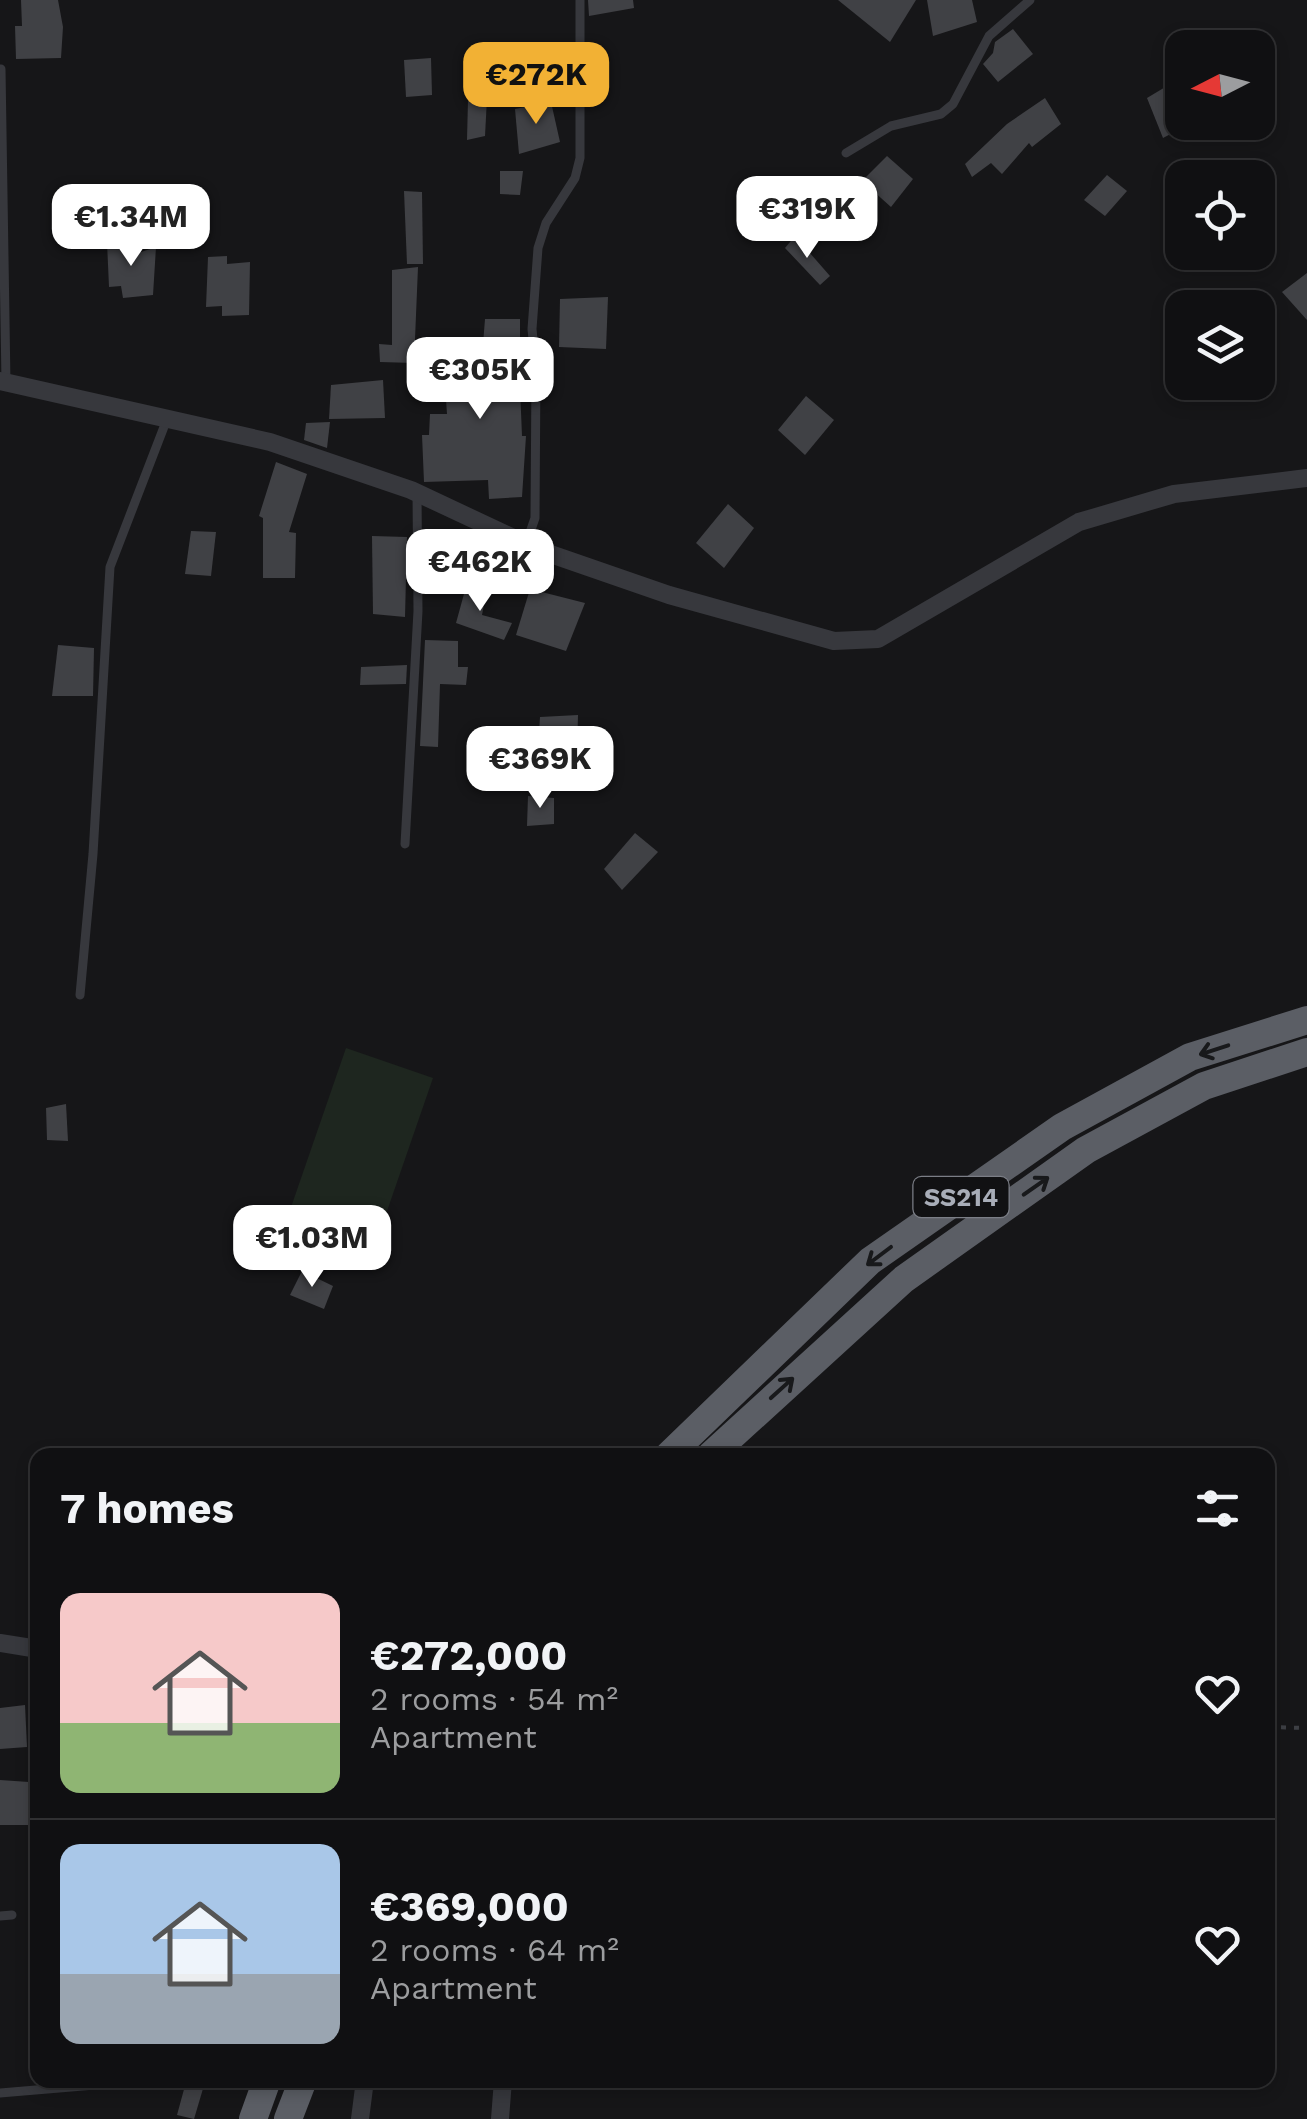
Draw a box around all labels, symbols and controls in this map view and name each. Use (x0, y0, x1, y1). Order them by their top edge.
north arrow (1165, 30, 1275, 140)
map controls (1165, 30, 1275, 400)
pin: €272K (466, 42, 606, 127)
text: €272K (485, 55, 587, 93)
button: locate (1165, 160, 1275, 270)
pin: €319K (737, 176, 877, 261)
pin: €1.34M (50, 184, 212, 269)
text: €319K (758, 189, 856, 227)
text: €1.34M (74, 197, 188, 235)
button: layers (1165, 290, 1275, 400)
pin: €305K (410, 337, 550, 422)
text: €305K (429, 350, 531, 388)
pin: €462K (410, 529, 550, 614)
text: €462K (428, 542, 532, 580)
pin: €369K (470, 726, 610, 811)
text: €369K (488, 739, 592, 777)
one-way arrow (1199, 1042, 1230, 1060)
one-way arrow (1021, 1176, 1049, 1197)
road number: SS214 (914, 1177, 1008, 1217)
pin: €1.03M (231, 1205, 393, 1290)
text: €1.03M (255, 1218, 369, 1256)
one-way arrow (866, 1245, 893, 1266)
one-way arrow (769, 1376, 794, 1399)
icon: filters (1190, 1481, 1245, 1536)
text: 7 homes (60, 1484, 234, 1533)
text: €272,000 (370, 1631, 567, 1680)
icon: home (140, 1633, 260, 1753)
icon: heart (1190, 1666, 1245, 1721)
text: 2 rooms · 54 m² (370, 1680, 618, 1718)
text: Apartment (370, 1718, 537, 1756)
text: €369,000 (370, 1882, 569, 1931)
icon: home (140, 1884, 260, 2004)
icon: heart (1190, 1917, 1245, 1972)
text: 2 rooms · 64 m² (370, 1931, 619, 1969)
text: Apartment (370, 1969, 537, 2007)

